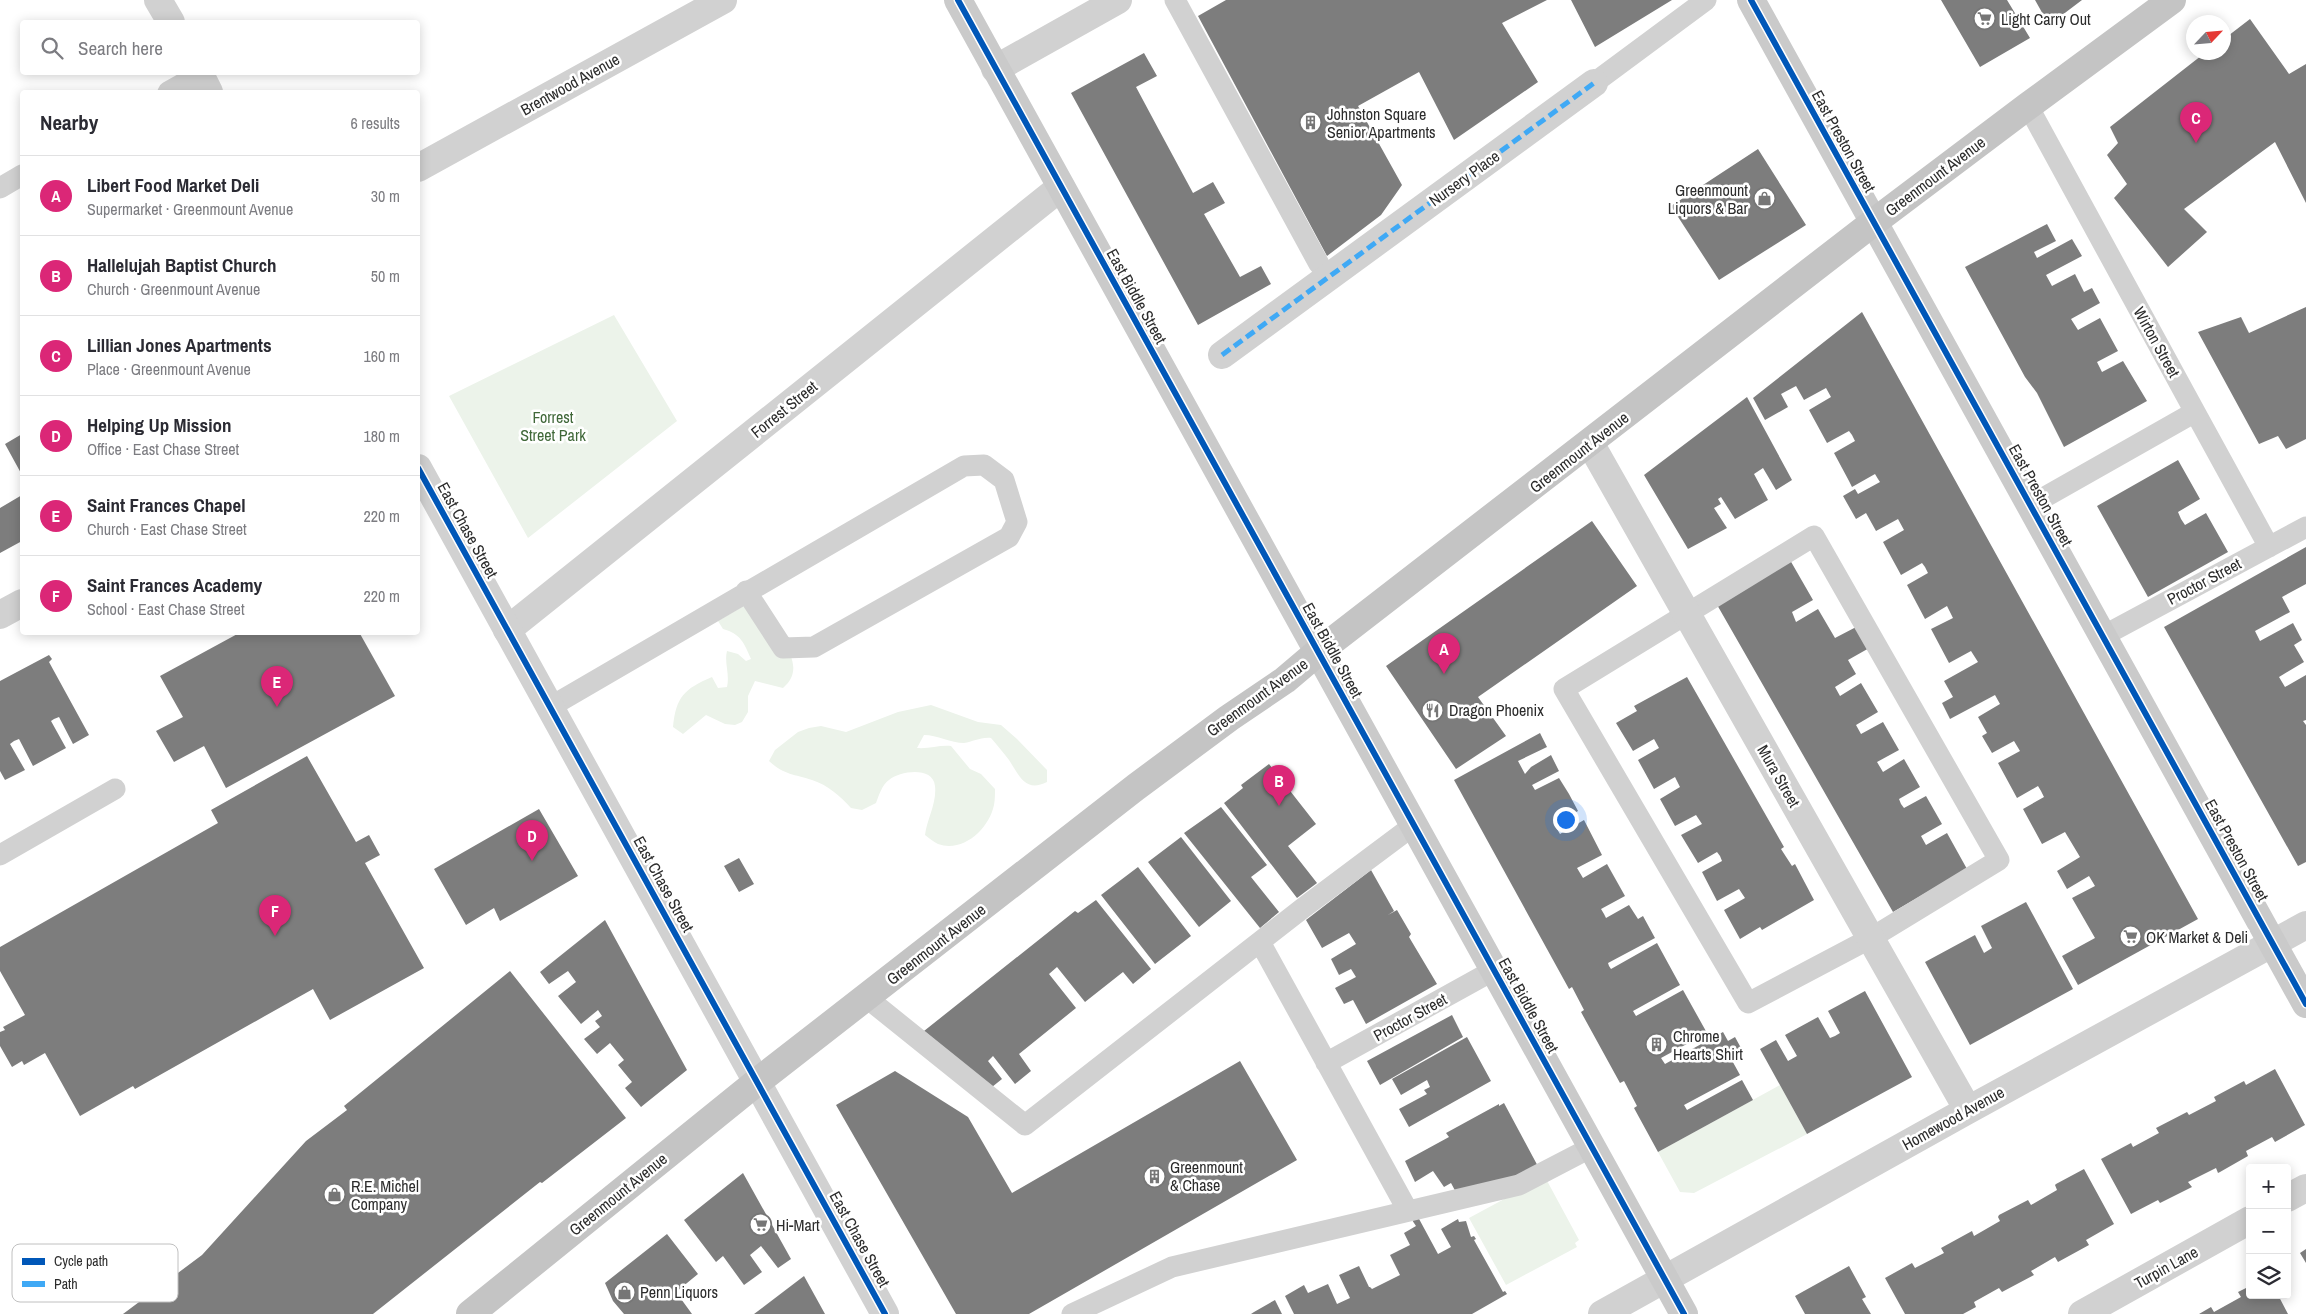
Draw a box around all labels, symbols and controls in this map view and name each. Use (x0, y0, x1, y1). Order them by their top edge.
supermarket icon: Light Carry Out (1973, 7, 1997, 31)
place label: Light Carry Out (2001, 8, 2091, 30)
north arrow (2186, 15, 2231, 60)
search box (20, 20, 420, 75)
icon: search (38, 34, 66, 62)
text: Search here (78, 35, 163, 61)
street label: Brentwood Avenue (517, 48, 623, 120)
street label: East Preston Street (1807, 86, 1881, 196)
pin: C (2180, 102, 2212, 143)
place label: Johnston Square Senior Apartments (1327, 103, 1436, 143)
text: Nearby (40, 108, 98, 137)
building icon: Johnston Square Senior Apartments (1299, 111, 1323, 135)
text: 6 results (350, 112, 400, 134)
street label: Greenmount Avenue (1880, 131, 1990, 221)
street label: Nursery Place (1424, 145, 1504, 211)
text: Libert Food Market Deli (87, 172, 259, 198)
place label: Greenmount Liquors & Bar (1668, 179, 1749, 219)
text: A (51, 185, 61, 207)
text: 30 m (371, 185, 400, 207)
shop icon: Greenmount Liquors & Bar (1752, 187, 1776, 211)
text: Supermarket · Greenmount Avenue (87, 198, 293, 220)
street label: East Biddle Street (1102, 244, 1172, 348)
text: Hallelujah Baptist Church (87, 252, 277, 278)
text: B (51, 265, 61, 287)
text: 50 m (371, 265, 400, 287)
text: Church · Greenmount Avenue (87, 278, 260, 300)
street label: Wirton Street (2129, 303, 2186, 381)
text: Lillian Jones Apartments (87, 332, 272, 358)
text: C (51, 345, 61, 367)
text: 160 m (364, 345, 400, 367)
text: Place · Greenmount Avenue (87, 358, 251, 380)
street label: Forrest Street (746, 375, 822, 443)
park label: Forrest Street Park (520, 406, 586, 446)
street label: Greenmount Avenue (1525, 406, 1633, 498)
text: Helping Up Mission (87, 412, 232, 438)
text: D (51, 425, 61, 447)
text: 180 m (364, 425, 400, 447)
text: Office · East Chase Street (87, 438, 239, 460)
street label: East Preston Street (2004, 440, 2078, 550)
street label: East Chase Street (433, 478, 504, 582)
text: Saint Frances Chapel (87, 492, 245, 518)
text: E (52, 505, 60, 527)
text: 220 m (364, 505, 400, 527)
text: Church · East Chase Street (87, 518, 247, 540)
street label: Proctor Street (2163, 552, 2245, 610)
text: Saint Frances Academy (87, 572, 262, 598)
text: F (52, 585, 60, 607)
text: 220 m (364, 585, 400, 607)
text: School · East Chase Street (87, 598, 245, 620)
street label: East Biddle Street (1298, 598, 1368, 702)
pin: A (1428, 633, 1460, 674)
street label: Greenmount Avenue (1202, 653, 1312, 741)
pin: E (261, 666, 293, 707)
restaurant icon: Dragon Phoenix (1421, 698, 1445, 722)
place label: Dragon Phoenix (1449, 699, 1544, 721)
street label: Mura Street (1752, 741, 1806, 811)
pin: B (1263, 765, 1295, 806)
street label: East Preston Street (2200, 795, 2274, 905)
your location (1553, 807, 1579, 833)
pin: D (516, 820, 548, 861)
street label: East Chase Street (629, 832, 700, 936)
pin: F (259, 895, 291, 936)
street label: Greenmount Avenue (882, 898, 990, 990)
supermarket icon: OK Market & Deli (2118, 925, 2142, 949)
place label: OK Market & Deli (2146, 926, 2248, 948)
street label: East Biddle Street (1494, 953, 1564, 1057)
street label: Proctor Street (1369, 988, 1451, 1046)
place label: Chrome Hearts Shirt (1673, 1025, 1743, 1065)
building icon: Chrome Hearts Shirt (1645, 1033, 1669, 1057)
street label: Homewood Avenue (1898, 1081, 2008, 1155)
street label: Greenmount Avenue (564, 1148, 672, 1240)
place label: Greenmount & Chase (1170, 1156, 1243, 1196)
building icon: Greenmount & Chase (1142, 1164, 1166, 1188)
map controls (2246, 1164, 2291, 1299)
button: + (2246, 1164, 2291, 1209)
place label: R.E. Michel Company (351, 1175, 419, 1215)
shop icon: R.E. Michel Company (323, 1183, 347, 1207)
street label: East Chase Street (825, 1187, 896, 1291)
button: − (2246, 1209, 2291, 1254)
supermarket icon: Hi-Mart (748, 1213, 772, 1237)
place label: Hi-Mart (776, 1214, 820, 1236)
street label: Turpin Lane (2130, 1240, 2202, 1294)
legend (12, 1244, 178, 1302)
text: Cycle path (54, 1252, 108, 1270)
button: layers (2246, 1254, 2291, 1299)
text: Path (54, 1275, 78, 1293)
shop icon: Penn Liquors (612, 1280, 636, 1304)
place label: Penn Liquors (640, 1281, 718, 1303)

